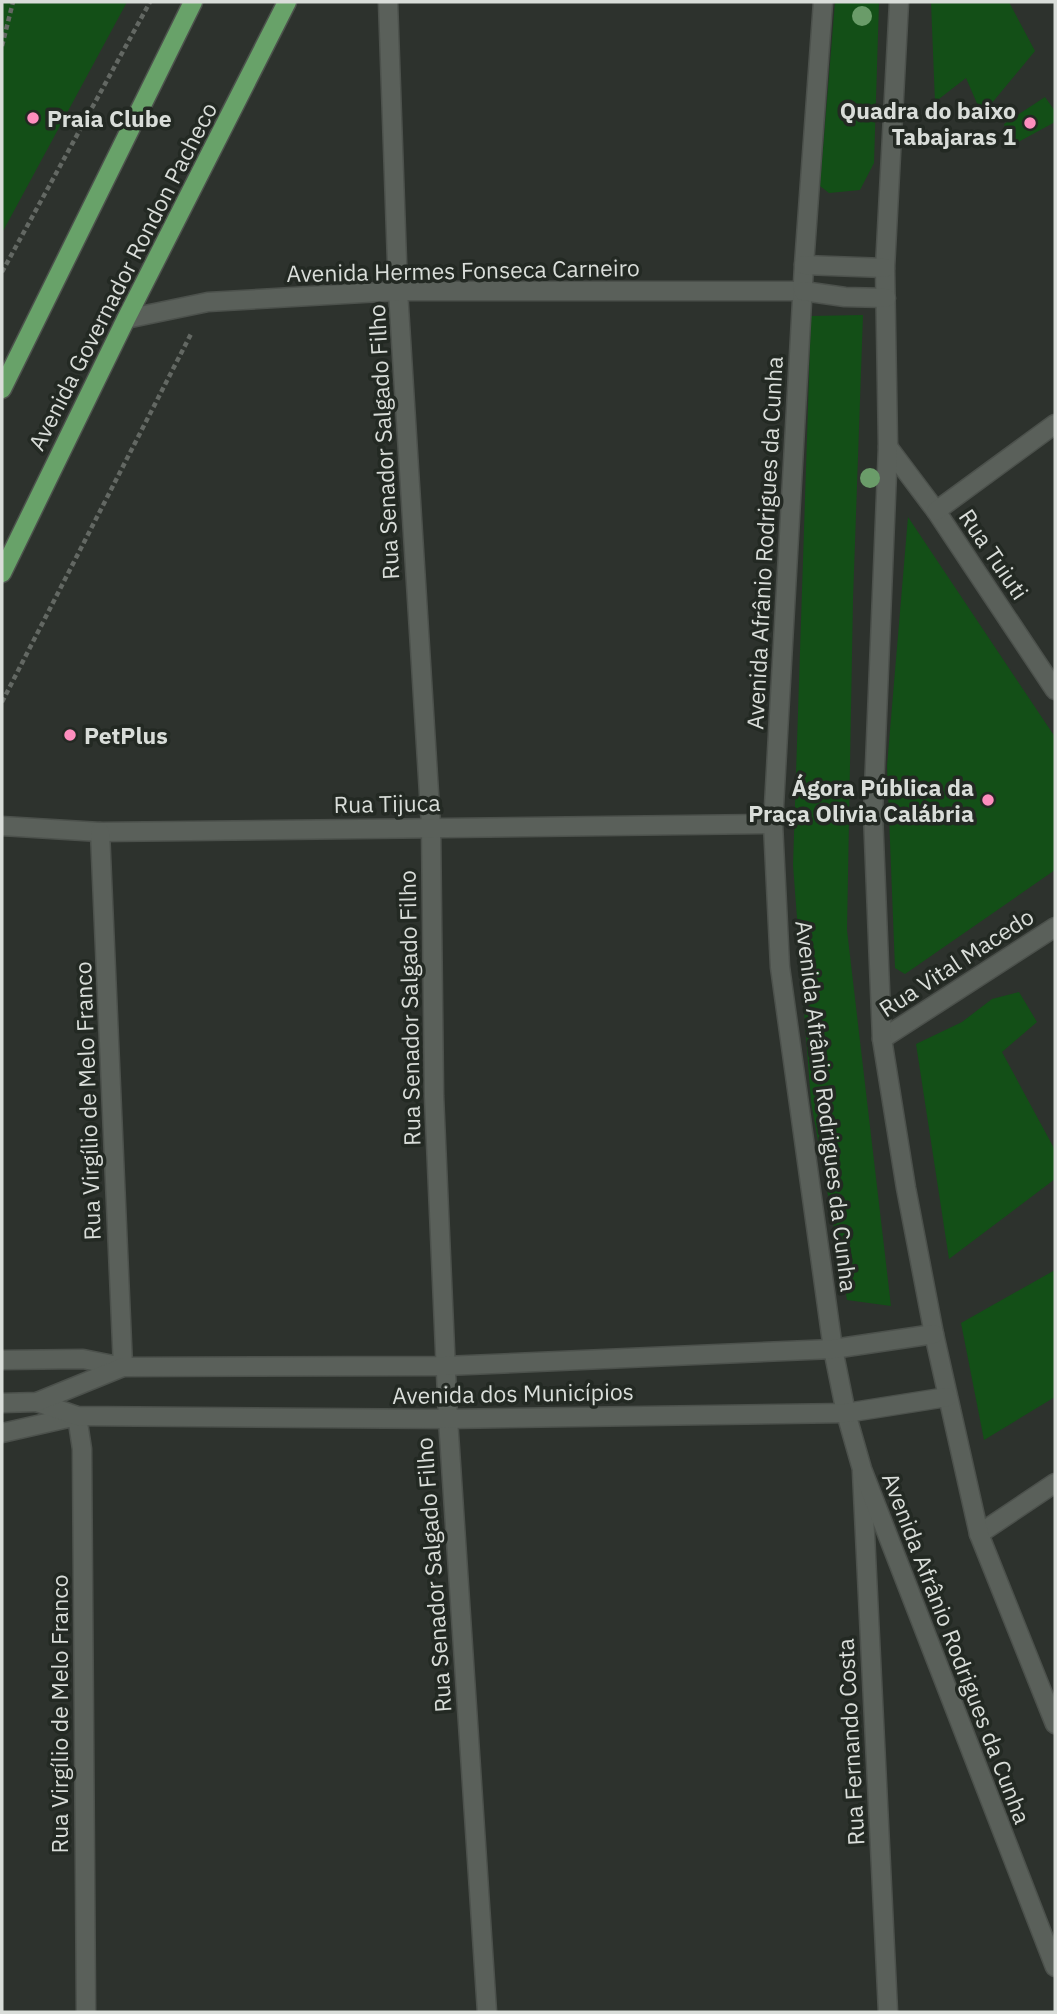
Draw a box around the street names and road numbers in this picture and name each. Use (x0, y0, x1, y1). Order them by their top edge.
street label: Avenida Governador Rondon Pacheco (21, 97, 223, 455)
street label: Avenida Hermes Fonseca Carneiro (286, 252, 640, 288)
street label: Rua Senador Salgado Filho (361, 304, 405, 580)
street label: Avenida Afrânio Rodrigues da Cunha (739, 356, 789, 730)
street label: Rua Tuiuti (953, 503, 1035, 605)
street label: Rua Tijuca (333, 787, 441, 819)
street label: Rua Senador Salgado Filho (392, 870, 426, 1146)
street label: Rua Vital Macedo (873, 901, 1039, 1023)
street label: Avenida Afrânio Rodrigues da Cunha (789, 919, 865, 1293)
street label: Rua Virgílio de Melo Franco (67, 961, 107, 1241)
street label: Avenida dos Municípios (392, 1376, 634, 1410)
street label: Rua Senador Salgado Filho (408, 1436, 458, 1714)
street label: Avenida Afrânio Rodrigues da Cunha (876, 1468, 1038, 1828)
street label: Rua Virgílio de Melo Franco (44, 1574, 74, 1854)
street label: Rua Fernando Costa (830, 1638, 870, 1846)

